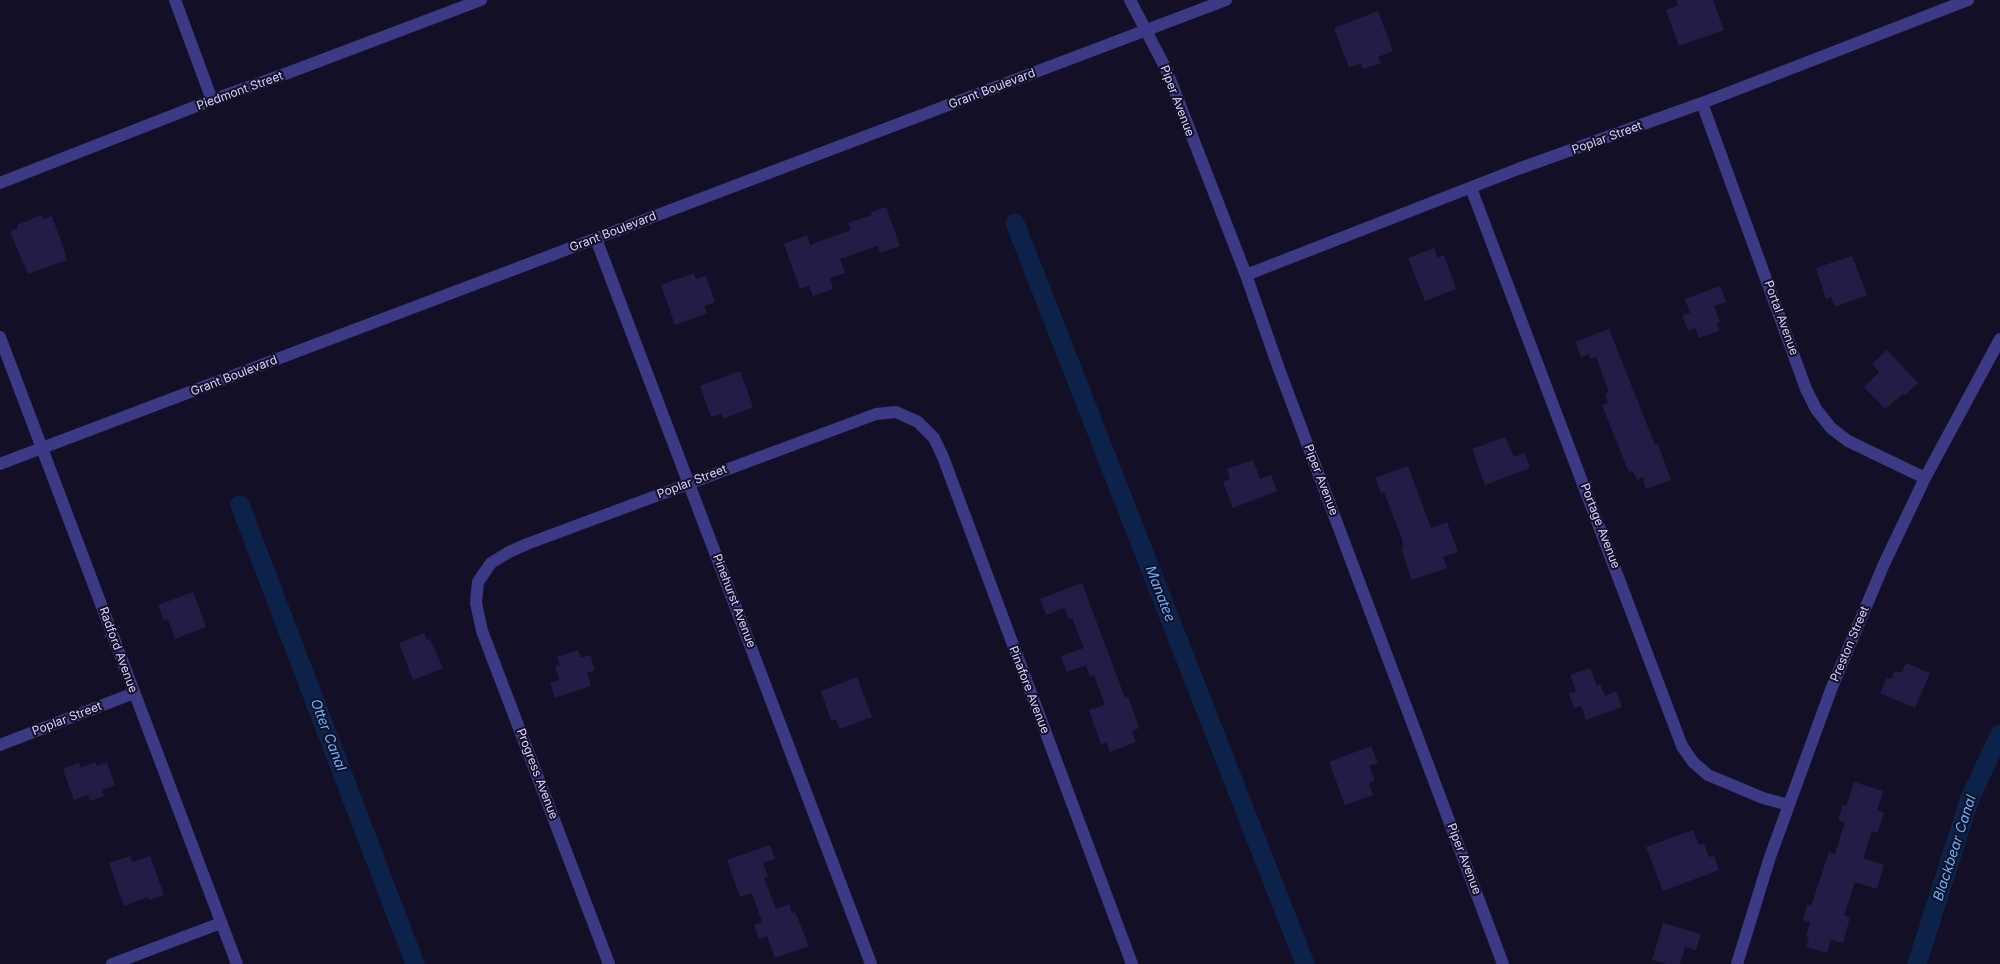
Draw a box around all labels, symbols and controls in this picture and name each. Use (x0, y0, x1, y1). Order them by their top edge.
street label: Piper Avenue (1157, 63, 1197, 139)
street label: Grant Boulevard (947, 66, 1037, 112)
street label: Piedmont Street (195, 69, 285, 113)
street label: Poplar Street (1570, 119, 1644, 157)
street label: Grant Boulevard (568, 209, 658, 255)
street label: Portal Avenue (1761, 279, 1801, 357)
street label: Grant Boulevard (189, 353, 279, 399)
street label: Piper Avenue (1301, 442, 1341, 518)
street label: Poplar Street (655, 462, 729, 502)
street label: Portage Avenue (1577, 481, 1623, 571)
street label: Pinehurst Avenue (710, 552, 758, 650)
water label: Manatee (1142, 564, 1178, 624)
street label: Preston Street (1828, 604, 1872, 684)
street label: Radford Avenue (96, 605, 140, 695)
street label: Pinafore Avenue (1006, 644, 1052, 736)
water label: Otter Canal (307, 697, 349, 773)
street label: Poplar Street (30, 699, 104, 739)
street label: Progress Avenue (513, 727, 561, 821)
water label: Blackbear Canal (1930, 793, 1980, 903)
street label: Piper Avenue (1444, 821, 1484, 897)

